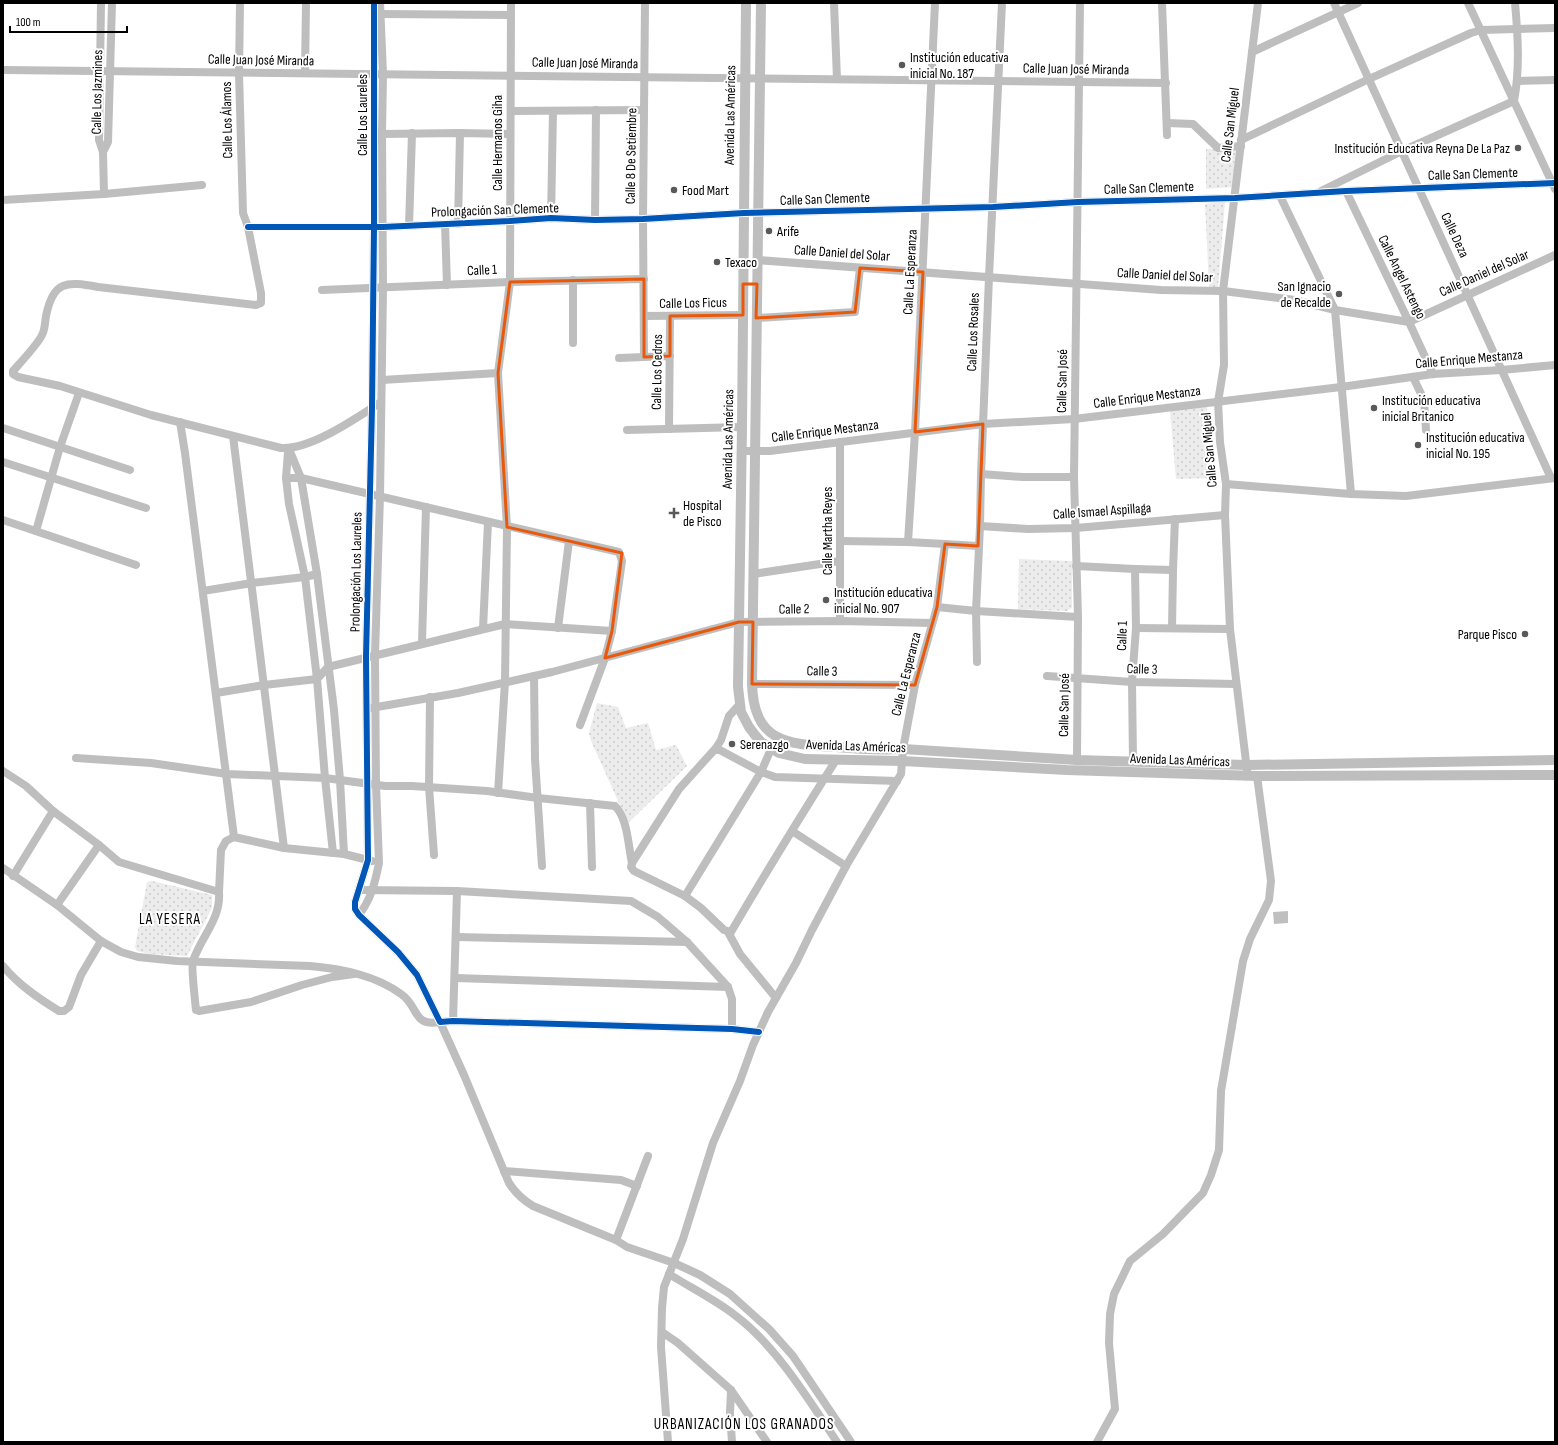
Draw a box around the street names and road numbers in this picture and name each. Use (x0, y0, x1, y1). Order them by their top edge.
street label: Calle Los Jazmines (88, 50, 106, 134)
street label: Calle Juan José Miranda (208, 51, 314, 69)
street label: Calle Juan José Miranda (532, 54, 638, 72)
street label: Calle Juan José Miranda (1023, 60, 1129, 78)
street label: Avenida Las Américas (721, 65, 739, 166)
street label: Calle Los Laureles (354, 74, 371, 156)
street label: Calle Los Álamos (218, 81, 236, 159)
street label: Calle San Miguel (1217, 87, 1243, 163)
street label: Calle Hermanos Giha (489, 95, 506, 191)
street label: Calle 8 De Setiembre (622, 108, 640, 204)
street label: Calle San Clemente (1428, 164, 1518, 184)
street label: Calle San Clemente (1104, 178, 1194, 198)
street label: Calle San Clemente (780, 189, 870, 209)
street label: Prolongación San Clemente (431, 199, 559, 221)
street label: Calle Deza (1437, 210, 1473, 260)
street label: Calle La Esperanza (899, 229, 921, 315)
street label: Calle Angel Astengo (1374, 232, 1430, 322)
street label: Calle Daniel del Solar (793, 241, 891, 265)
street label: Calle Daniel del Solar (1437, 246, 1531, 300)
street label: Calle 1 (467, 261, 497, 279)
street label: Calle Daniel del Solar (1116, 264, 1214, 286)
street label: Calle Los Rosales (963, 292, 983, 372)
street label: Calle Los Ficus (659, 294, 727, 312)
street label: Calle Los Cedros (648, 334, 666, 410)
street label: Calle Enrique Mestanza (1415, 346, 1523, 372)
street label: Calle San José (1053, 349, 1071, 413)
street label: Calle Enrique Mestanza (1092, 382, 1202, 412)
street label: Avenida Las Américas (719, 389, 737, 490)
street label: Calle San Miguel (1197, 412, 1221, 488)
street label: Calle Enrique Mestanza (770, 416, 880, 446)
street label: Calle Martha Reyes (819, 487, 836, 575)
street label: Calle Ismael Aspillaga (1052, 499, 1152, 523)
street label: Prolongación Los Laureles (346, 512, 366, 632)
street label: Calle 2 (778, 600, 810, 618)
street label: Calle 1 (1113, 621, 1131, 651)
street label: Calle La Esperanza (887, 630, 925, 718)
street label: Calle 3 (1126, 660, 1158, 678)
street label: Calle 3 (806, 662, 838, 680)
street label: Calle San José (1055, 673, 1073, 737)
street label: Avenida Las Américas (805, 736, 906, 756)
street label: Avenida Las Américas (1129, 750, 1230, 770)

